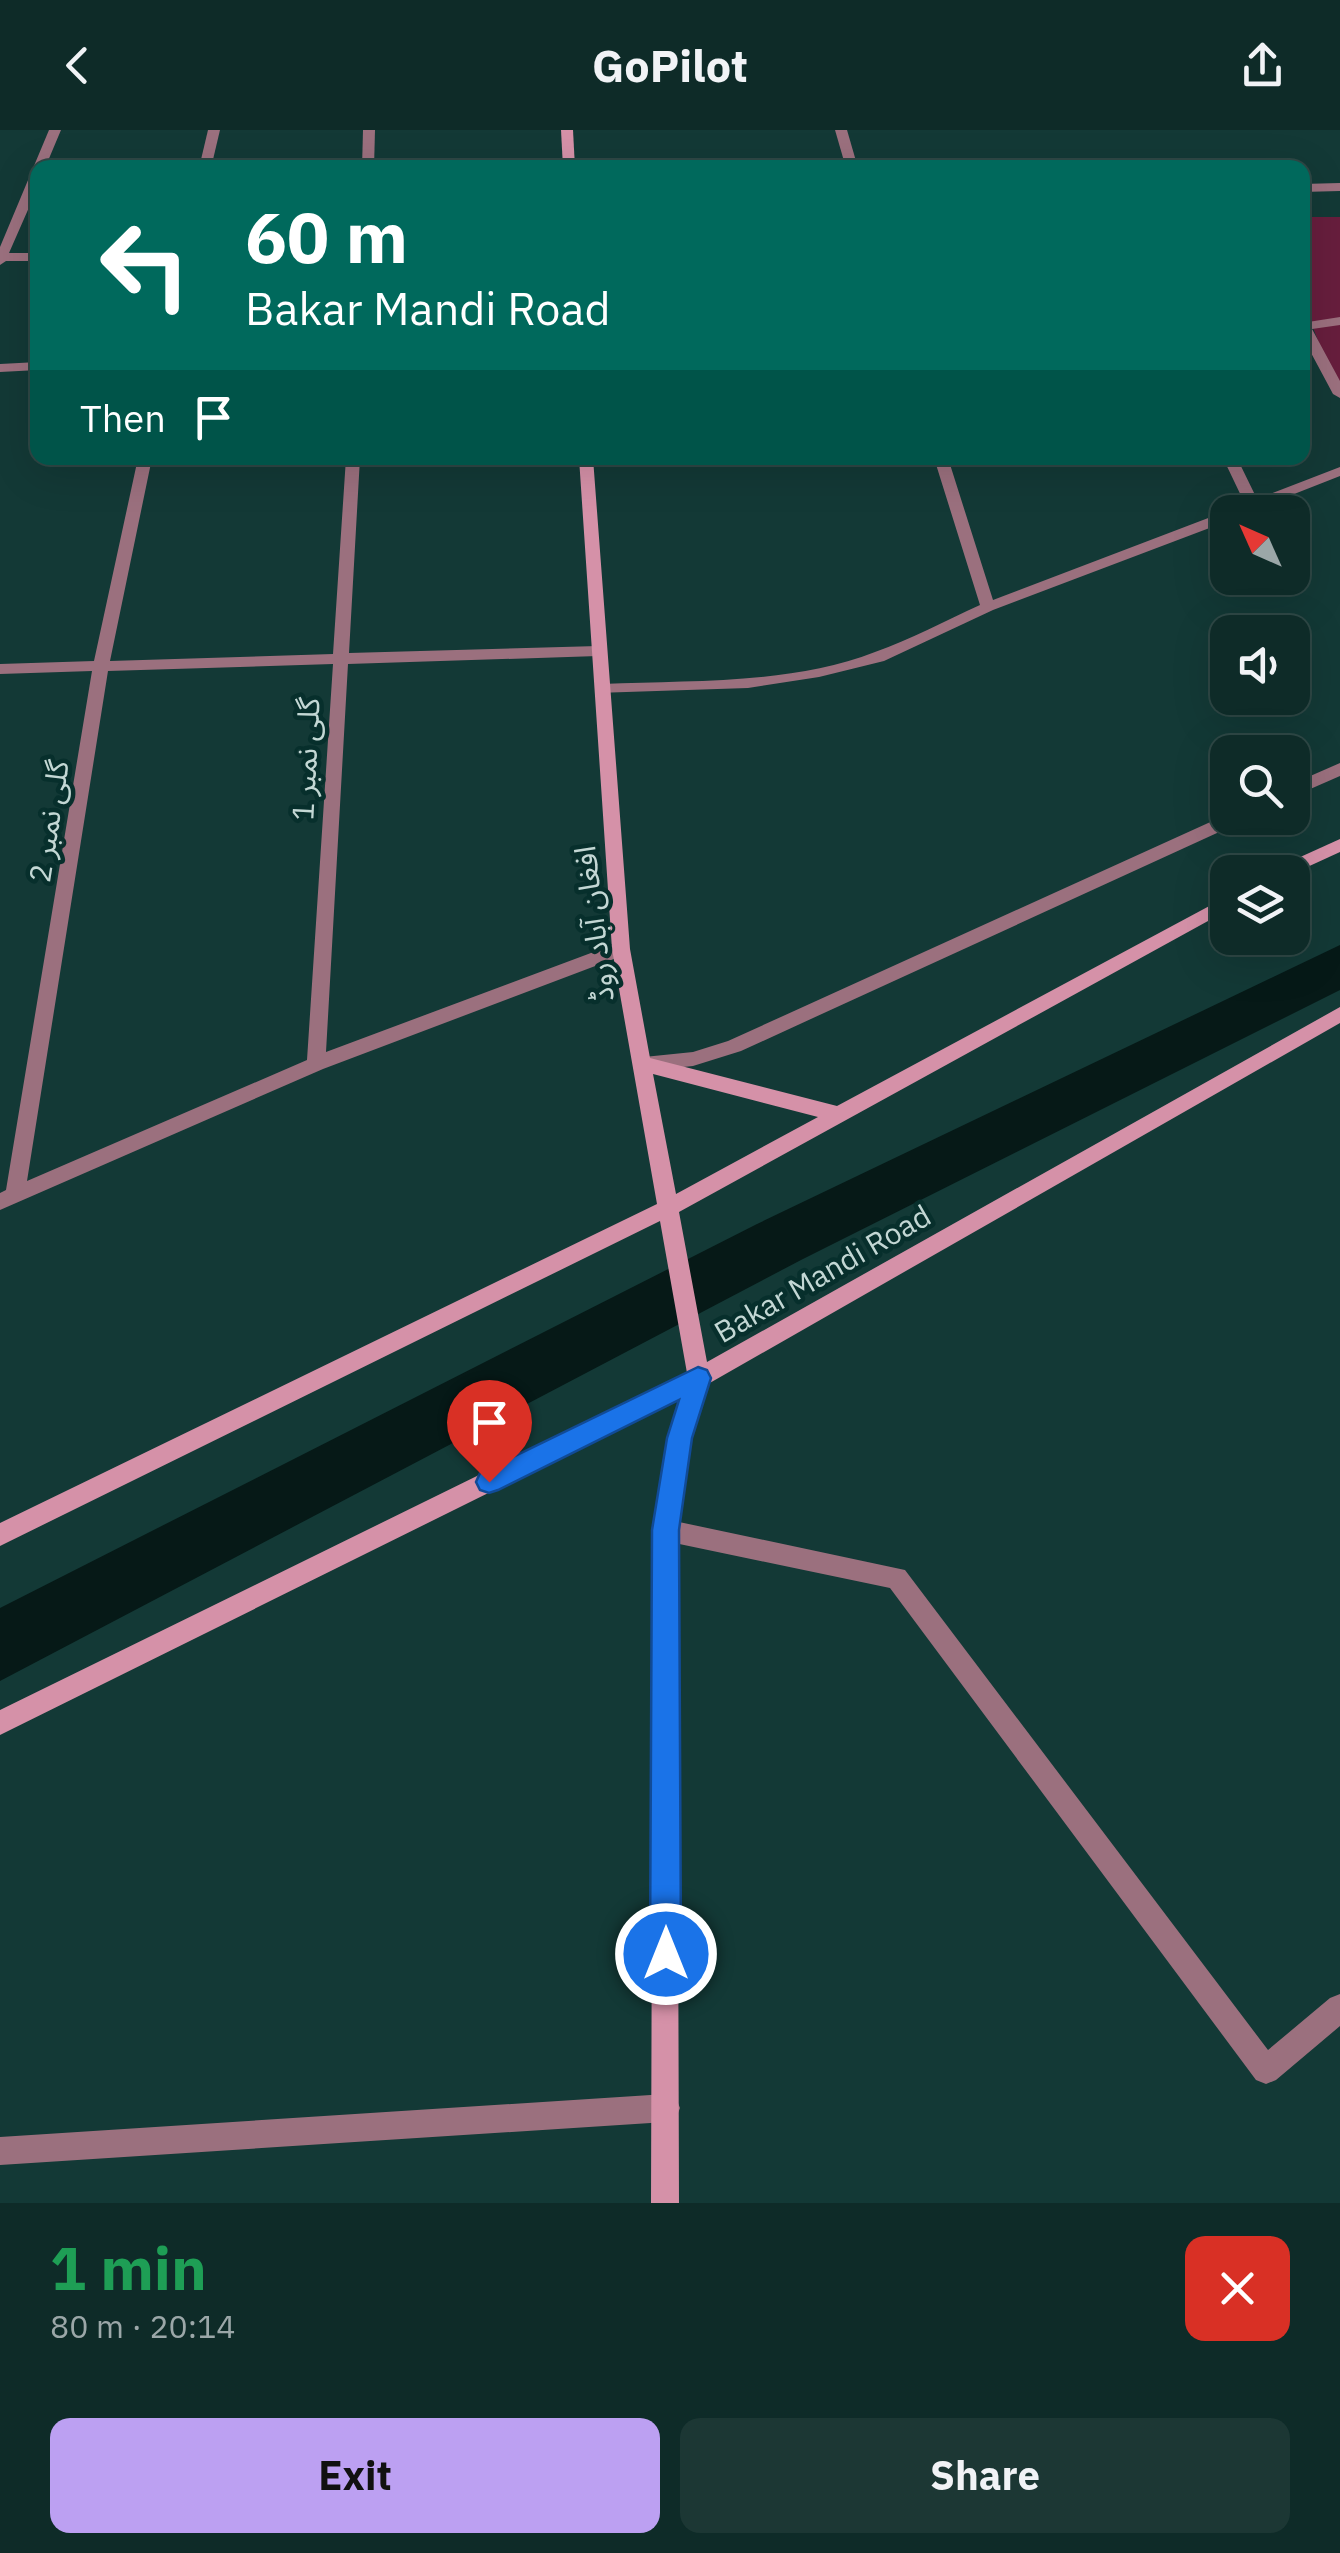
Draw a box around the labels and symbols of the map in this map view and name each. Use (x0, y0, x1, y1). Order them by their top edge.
north arrow (1210, 495, 1310, 595)
street label: گلی نمبر 1 (282, 696, 328, 822)
street label: گلی نمبر 2 (19, 756, 77, 885)
street label: افغان آباد روڈ (564, 844, 622, 1004)
street label: Bakar Mandi Road (707, 1195, 937, 1351)
pin (447, 1380, 532, 1483)
position arrow (614, 1902, 718, 2006)

